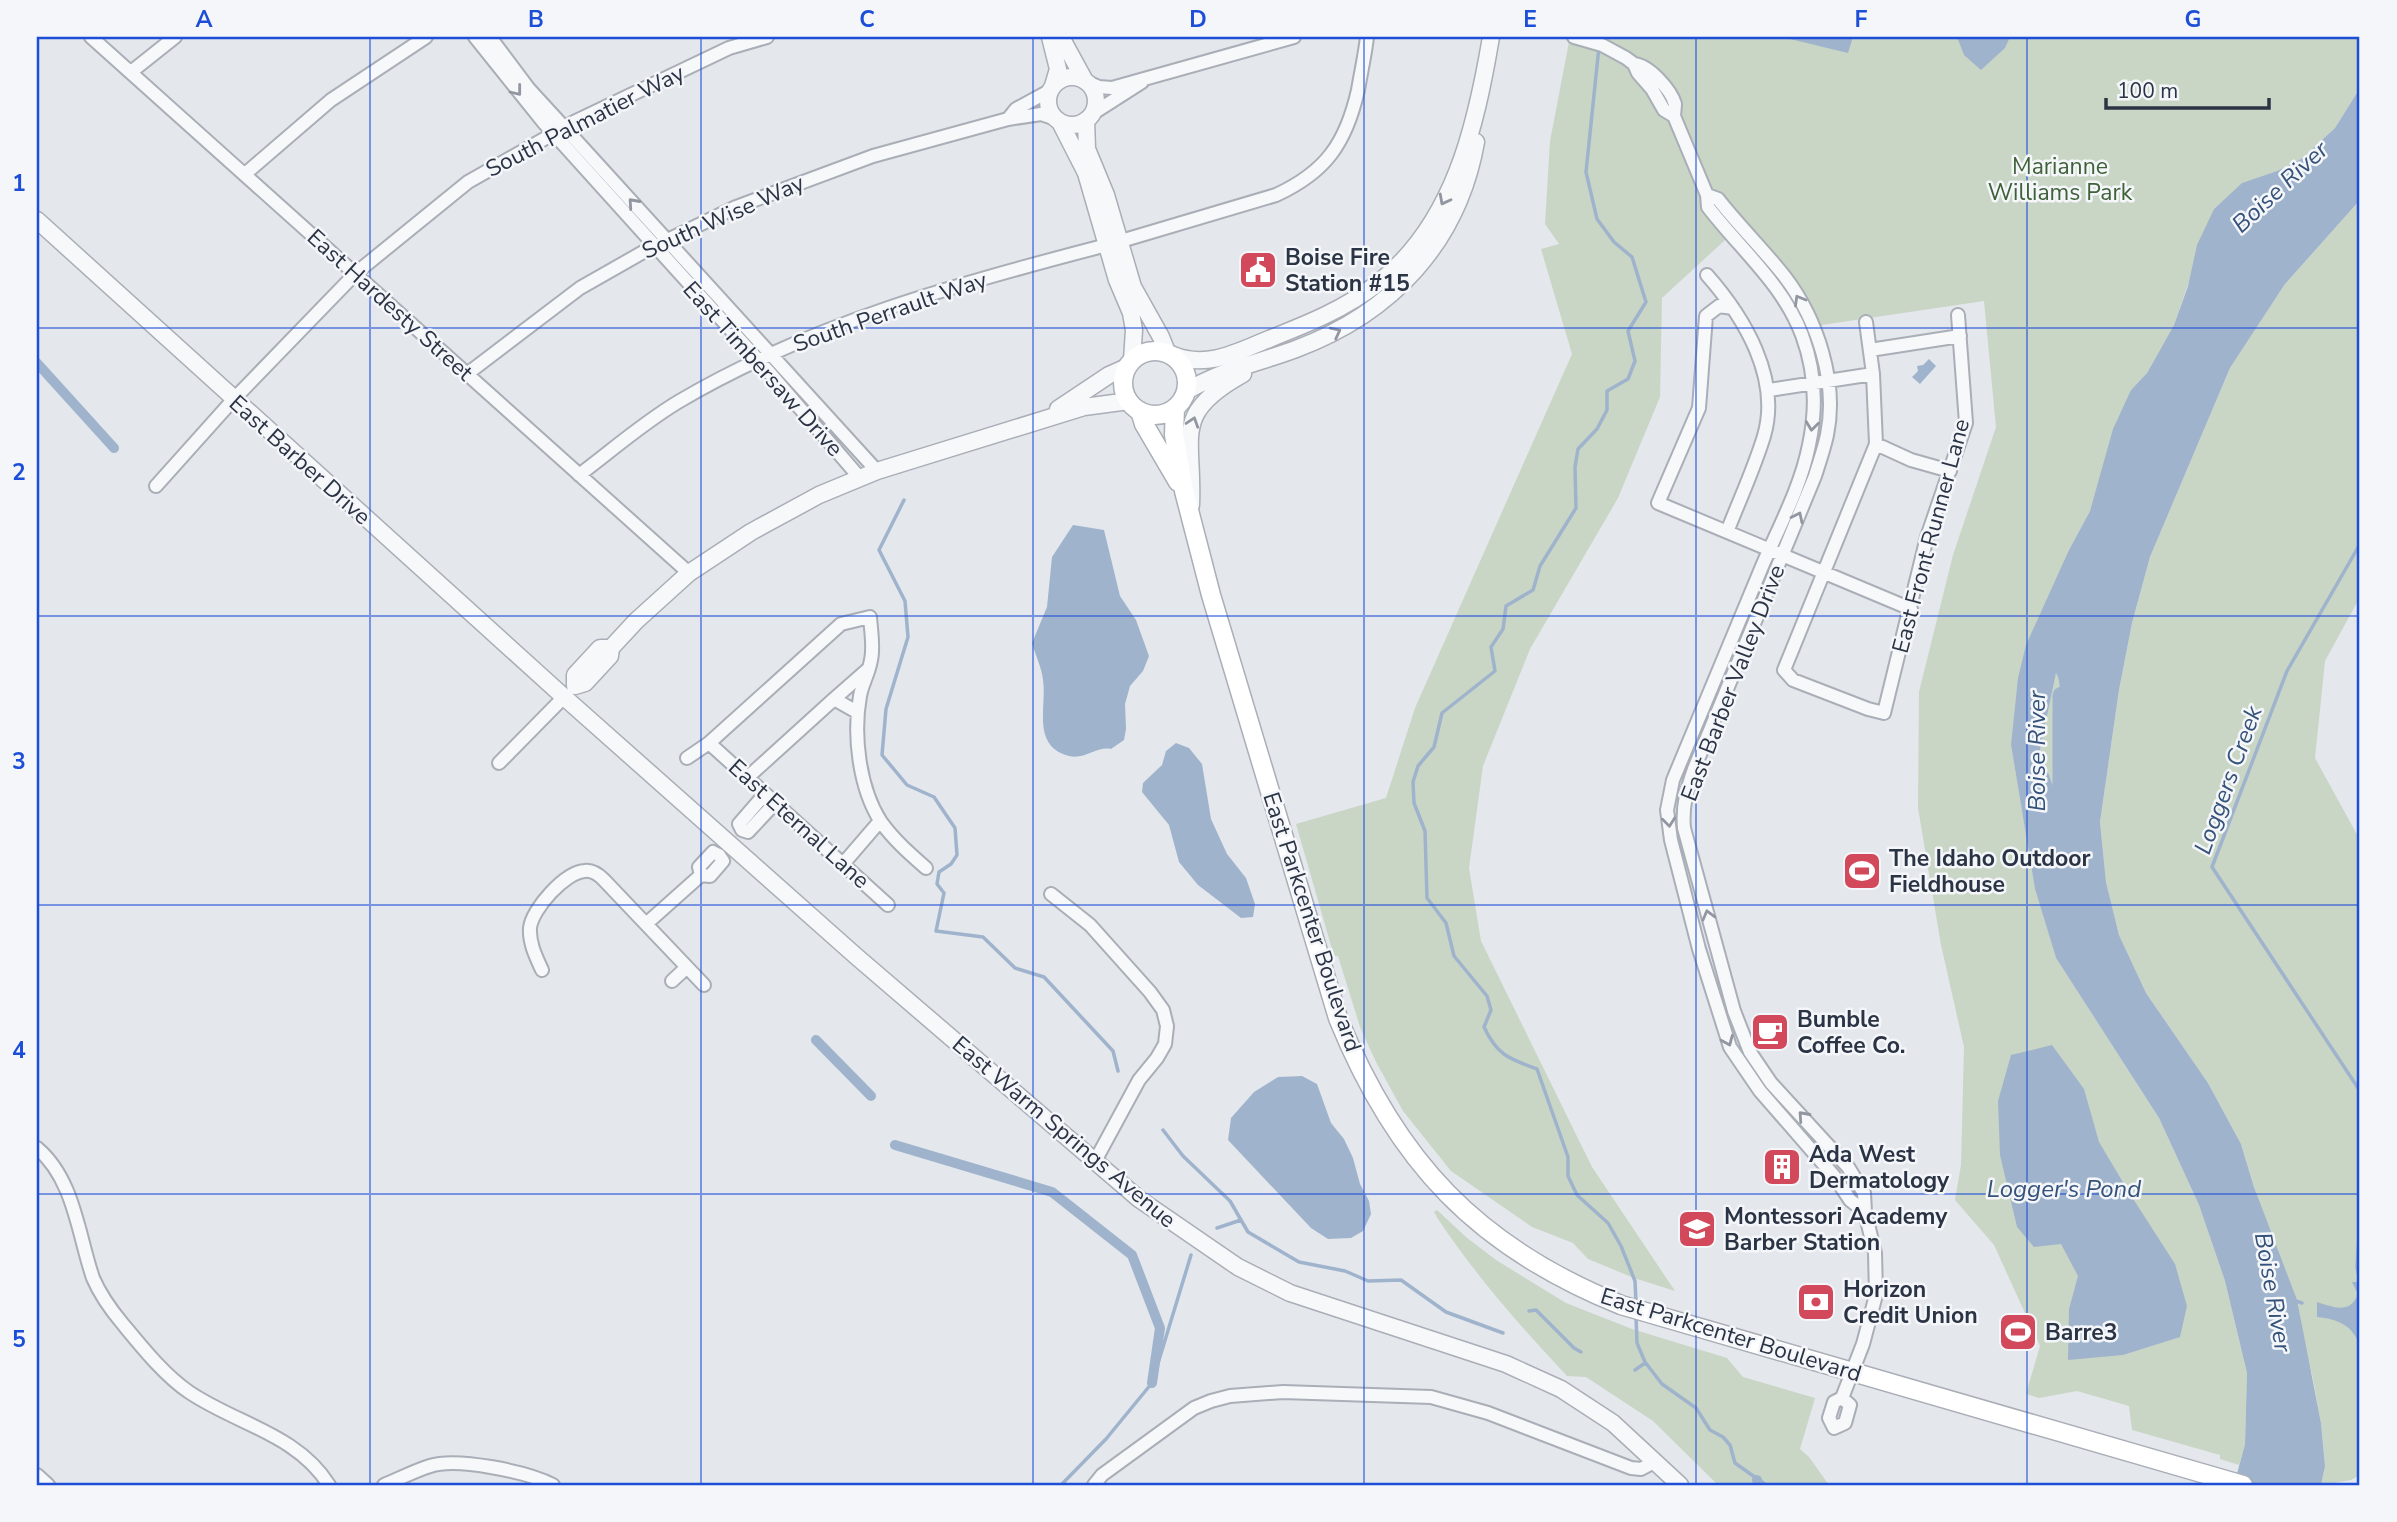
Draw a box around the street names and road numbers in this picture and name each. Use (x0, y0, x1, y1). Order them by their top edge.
street label: South Palmatier Way (480, 57, 690, 185)
street label: South Wise Way (637, 167, 809, 267)
street label: East Hardesty Street (300, 222, 480, 389)
street label: South Perrault Way (789, 264, 991, 360)
street label: East Timbersaw Drive (676, 275, 850, 463)
street label: East Barber Drive (223, 388, 377, 532)
street label: East Front Runner Lane (1885, 415, 1977, 657)
street label: East Barber Valley Drive (1674, 560, 1792, 806)
street label: East Eternal Lane (722, 752, 876, 896)
street label: East Parkcenter Boulevard (1255, 788, 1369, 1056)
street label: East Warm Springs Avenue (946, 1029, 1182, 1235)
street label: East Parkcenter Boulevard (1597, 1281, 1865, 1389)

